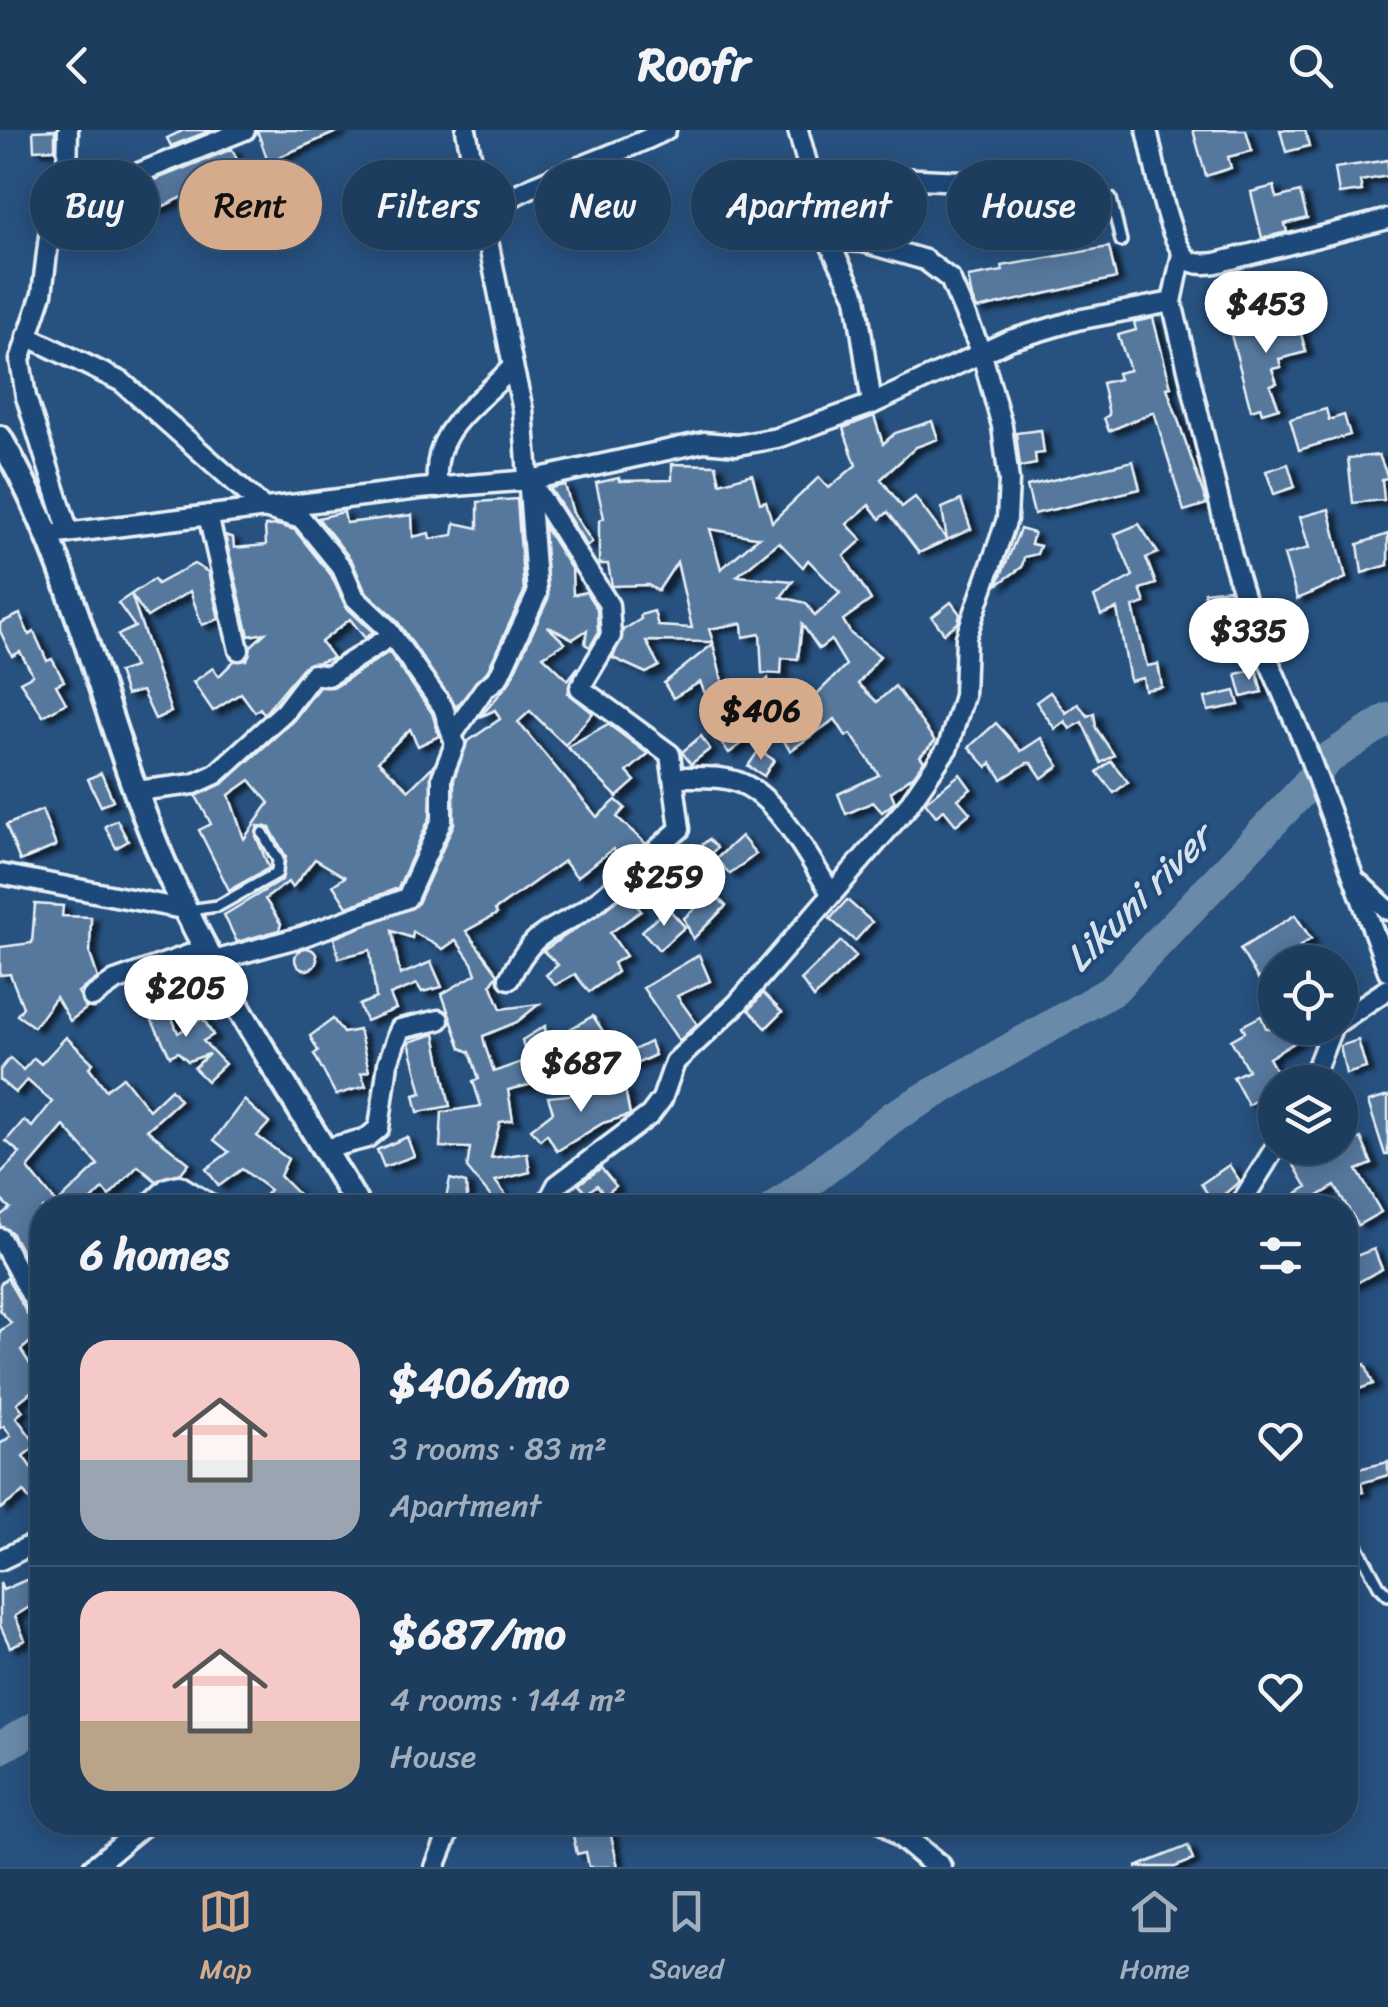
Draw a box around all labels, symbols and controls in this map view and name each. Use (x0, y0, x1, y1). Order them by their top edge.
text: Roofr (638, 25, 750, 105)
icon: back (50, 38, 105, 93)
icon: search (1283, 38, 1338, 93)
chip: Buy (30, 160, 159, 250)
chip: Rent (179, 160, 322, 250)
chip: Filters (342, 160, 515, 250)
chip: New (535, 160, 671, 250)
chip: Apartment (691, 160, 927, 250)
chip: House (947, 160, 1111, 250)
pin: $453 (1207, 271, 1325, 356)
text: $453 (1227, 275, 1305, 332)
pin: $335 (1190, 598, 1308, 683)
text: $335 (1211, 602, 1287, 659)
pin: $406 (702, 678, 820, 763)
text: $406 (721, 682, 801, 739)
water label: Likuni river (1048, 804, 1233, 989)
pin: $259 (605, 844, 723, 929)
text: $259 (624, 848, 704, 905)
map controls (1258, 945, 1358, 1165)
button: locate (1258, 945, 1358, 1045)
pin: $205 (127, 955, 245, 1040)
text: $205 (146, 959, 226, 1016)
pin: $687 (522, 1030, 640, 1115)
text: $687 (542, 1034, 620, 1091)
button: layers (1258, 1065, 1358, 1165)
text: 6 homes (80, 1218, 229, 1292)
icon: filters (1253, 1228, 1308, 1283)
text: $406/mo (390, 1346, 569, 1420)
icon: home (160, 1380, 280, 1500)
icon: heart (1253, 1413, 1308, 1468)
text: 3 rooms · 83 m² (390, 1420, 607, 1477)
text: Apartment (390, 1477, 541, 1534)
text: $687/mo (390, 1597, 566, 1671)
icon: home (160, 1631, 280, 1751)
icon: heart (1253, 1664, 1308, 1719)
text: 4 rooms · 144 m² (390, 1671, 626, 1728)
text: House (390, 1728, 476, 1785)
tab: Map (198, 1884, 253, 1993)
tab: Saved (650, 1884, 723, 1993)
tab: Home (1120, 1884, 1190, 1993)

